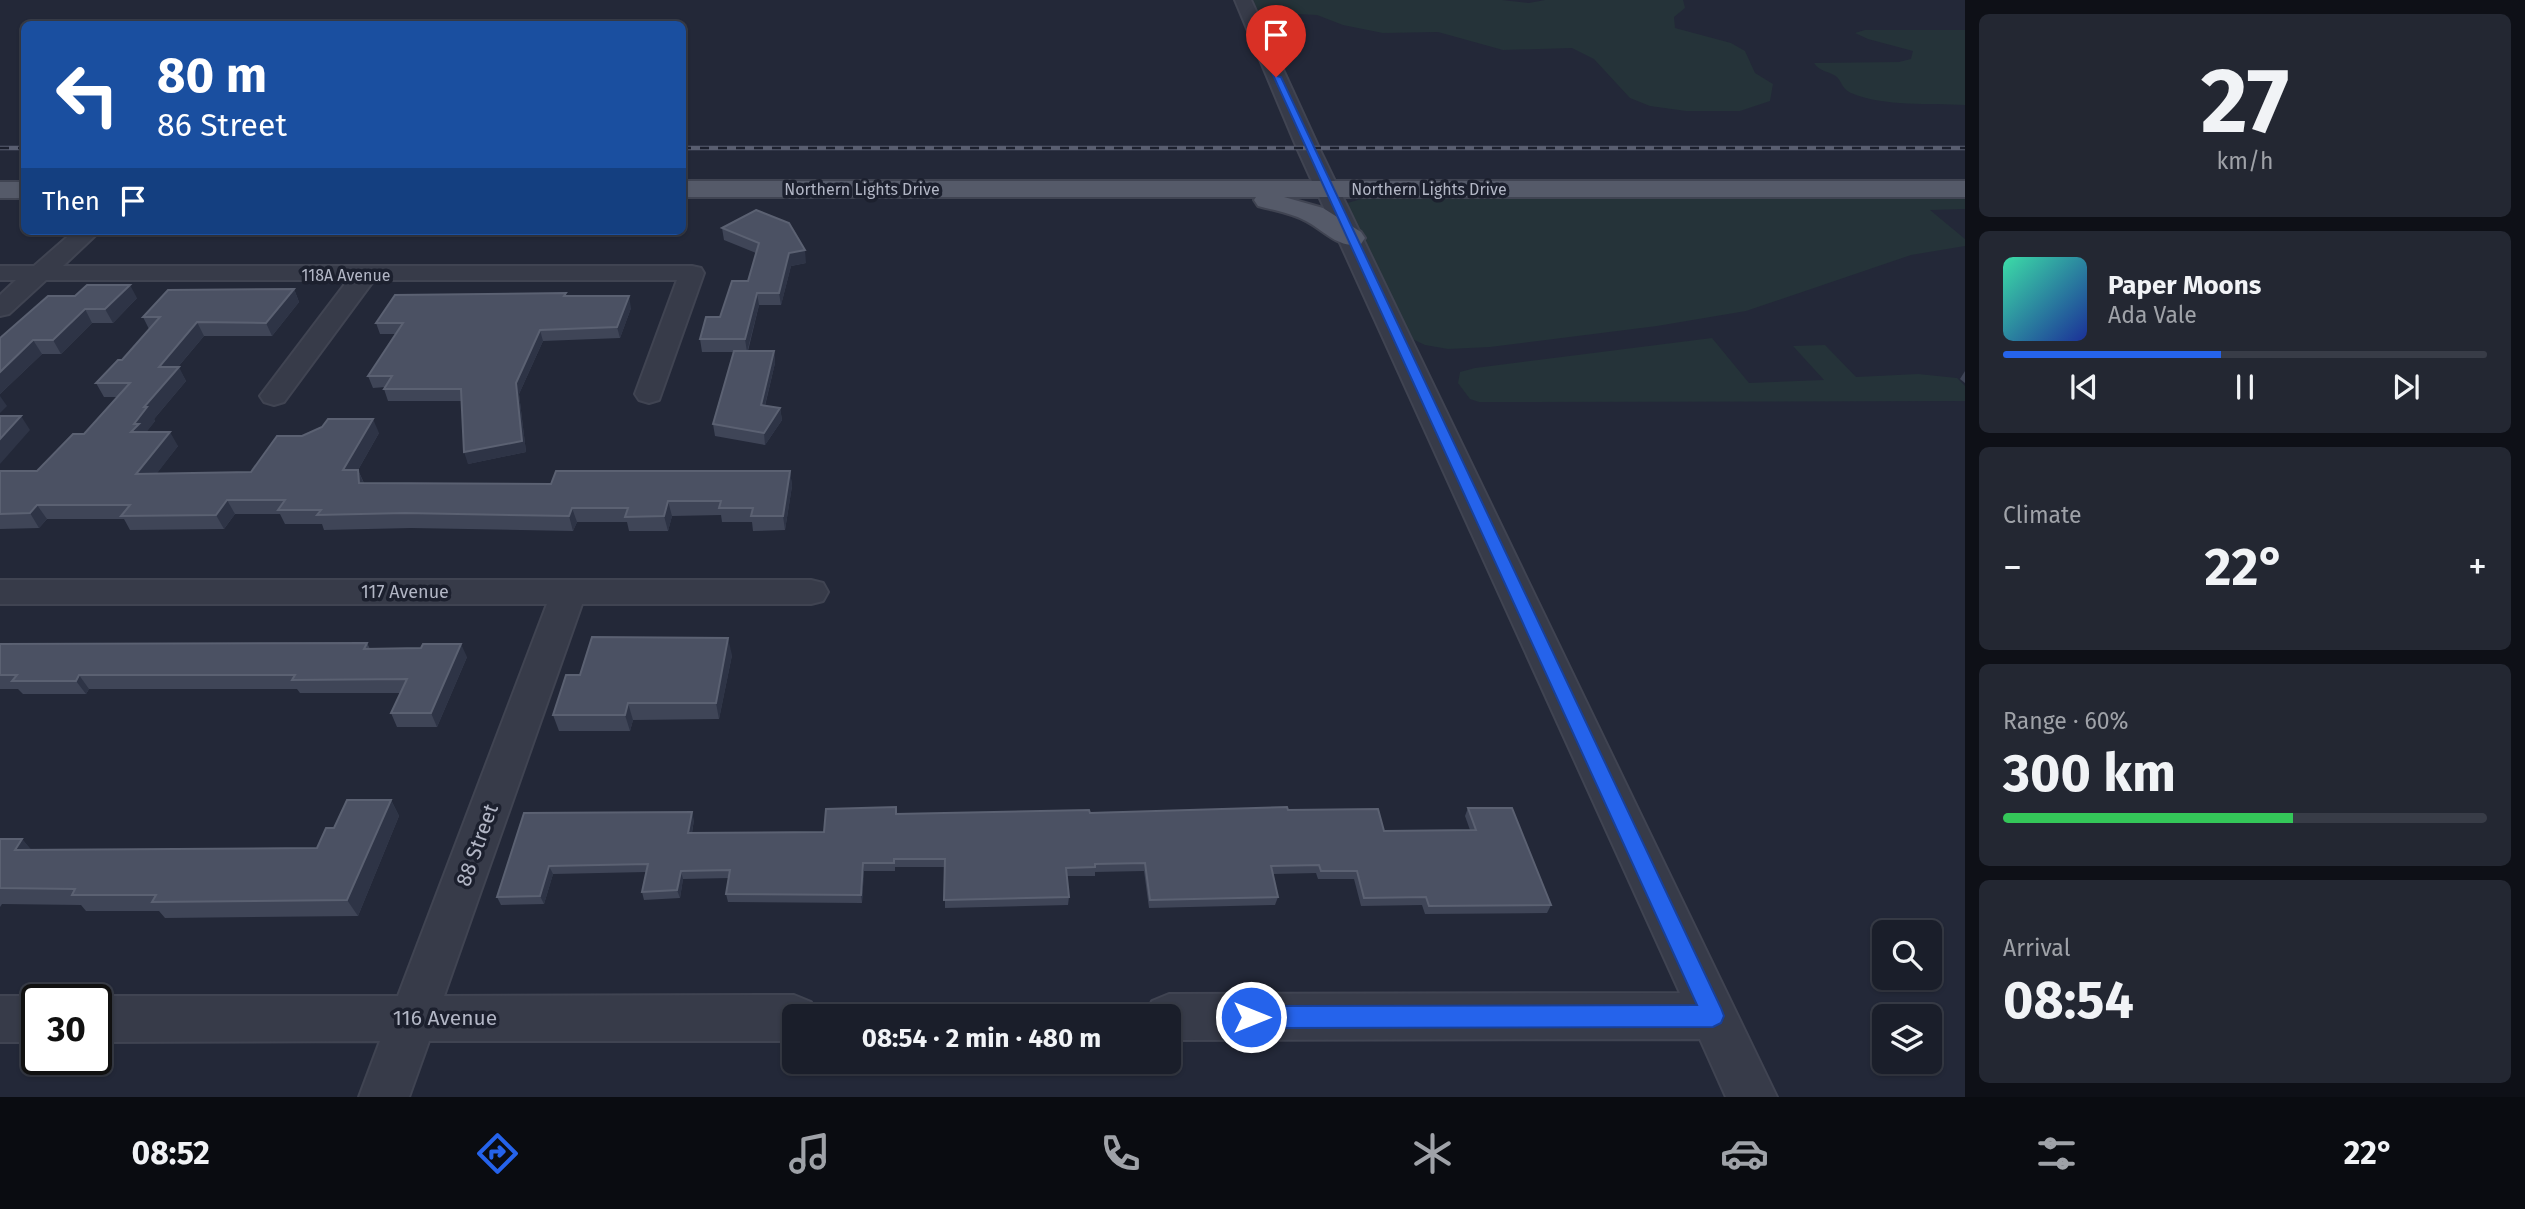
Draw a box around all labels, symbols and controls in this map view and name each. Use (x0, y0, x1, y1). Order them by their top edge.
pin (1246, 5, 1306, 77)
icon: arrive (1257, 16, 1295, 54)
text: 80 m (157, 46, 267, 105)
text: 27 (2201, 47, 2289, 156)
icon: left (42, 49, 133, 140)
text: 86 Street (157, 106, 287, 144)
text: km/h (2217, 147, 2273, 175)
street label: Northern Lights Drive (784, 180, 940, 199)
street label: Northern Lights Drive (1351, 180, 1507, 199)
icon: arrive (114, 182, 152, 220)
text: Then (42, 186, 100, 217)
street label: 118A Avenue (302, 266, 390, 285)
text: Paper Moons (2108, 270, 2261, 301)
text: Ada Vale (2108, 301, 2197, 329)
icon: previous (2065, 368, 2103, 406)
icon: pause (2226, 368, 2264, 406)
icon: next (2387, 368, 2425, 406)
text: Climate (2003, 501, 2082, 529)
text: 22° (2205, 536, 2285, 599)
text: − (2003, 544, 2022, 590)
text: + (2468, 544, 2487, 590)
street label: 117 Avenue (361, 581, 449, 603)
text: Range · 60% (2003, 707, 2129, 735)
text: 300 km (2003, 742, 2176, 805)
street label: 88 Street (450, 800, 504, 890)
map controls (1872, 920, 1942, 1074)
button: search (1872, 920, 1942, 990)
text: Arrival (2003, 934, 2070, 962)
text: 08:54 (2003, 969, 2134, 1032)
position arrow (1214, 980, 1288, 1054)
speed limit sign: 30 (21, 984, 112, 1075)
button: layers (1872, 1004, 1942, 1074)
street label: 116 Avenue (393, 1005, 497, 1031)
text: 08:54 · 2 min · 480 m (862, 1023, 1101, 1054)
icon: directions (473, 1129, 522, 1178)
icon: music (785, 1129, 834, 1178)
icon: phone (1096, 1129, 1145, 1178)
icon: climate (1408, 1129, 1457, 1178)
icon: car (1720, 1129, 1769, 1178)
icon: filters (2032, 1129, 2081, 1178)
text: 08:52 (131, 1134, 210, 1172)
text: 22° (2344, 1134, 2393, 1172)

